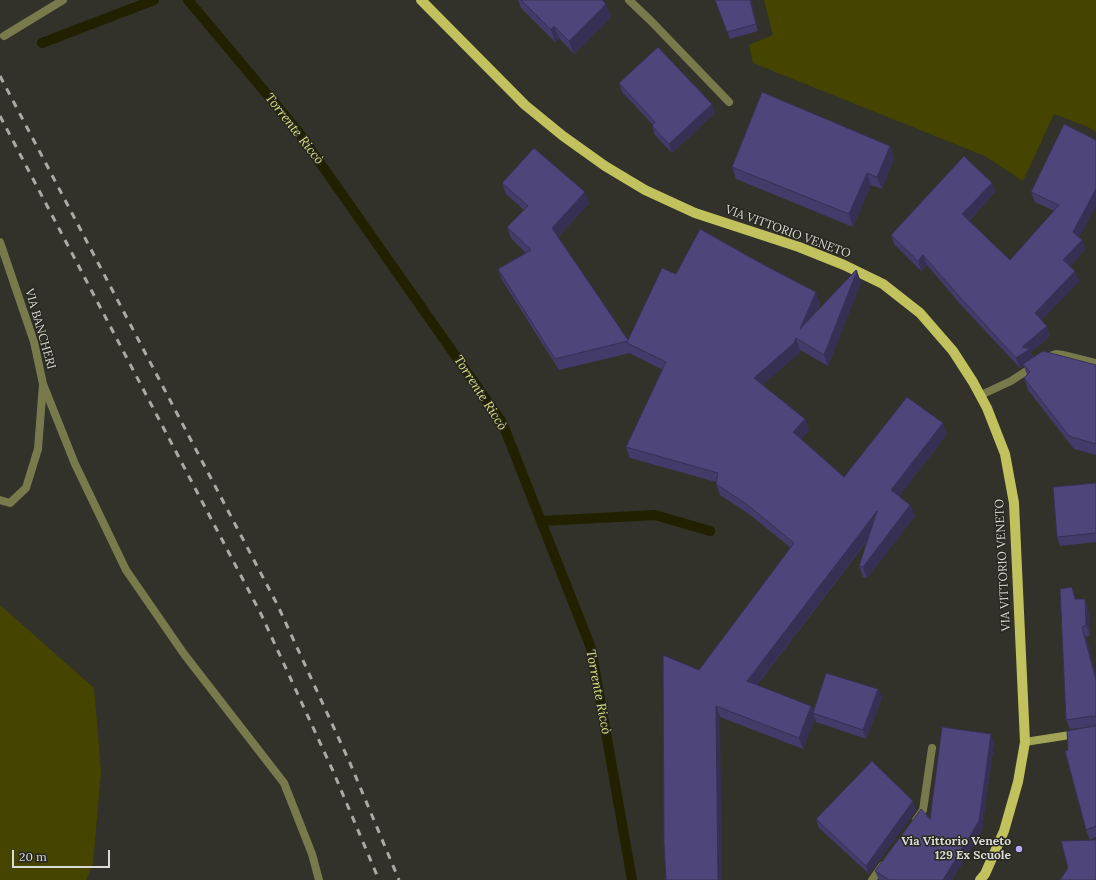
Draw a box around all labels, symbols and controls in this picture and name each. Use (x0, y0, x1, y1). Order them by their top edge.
water label: Torrente Riccò (261, 90, 327, 168)
street label: VIA VITTORIO VENETO (723, 203, 853, 261)
street label: VIA BANCHERI (22, 287, 58, 371)
water label: Torrente Riccò (450, 353, 510, 433)
street label: VIA VITTORIO VENETO (992, 499, 1014, 631)
water label: Torrente Riccò (582, 648, 614, 736)
place label: Via Vittorio Veneto 129 Ex Scuole (901, 835, 1011, 863)
scale bar (14, 842, 112, 868)
marker: Via Vittorio Veneto 129 Ex Scuole (1014, 844, 1024, 854)
text: 20 m (19, 849, 47, 864)

